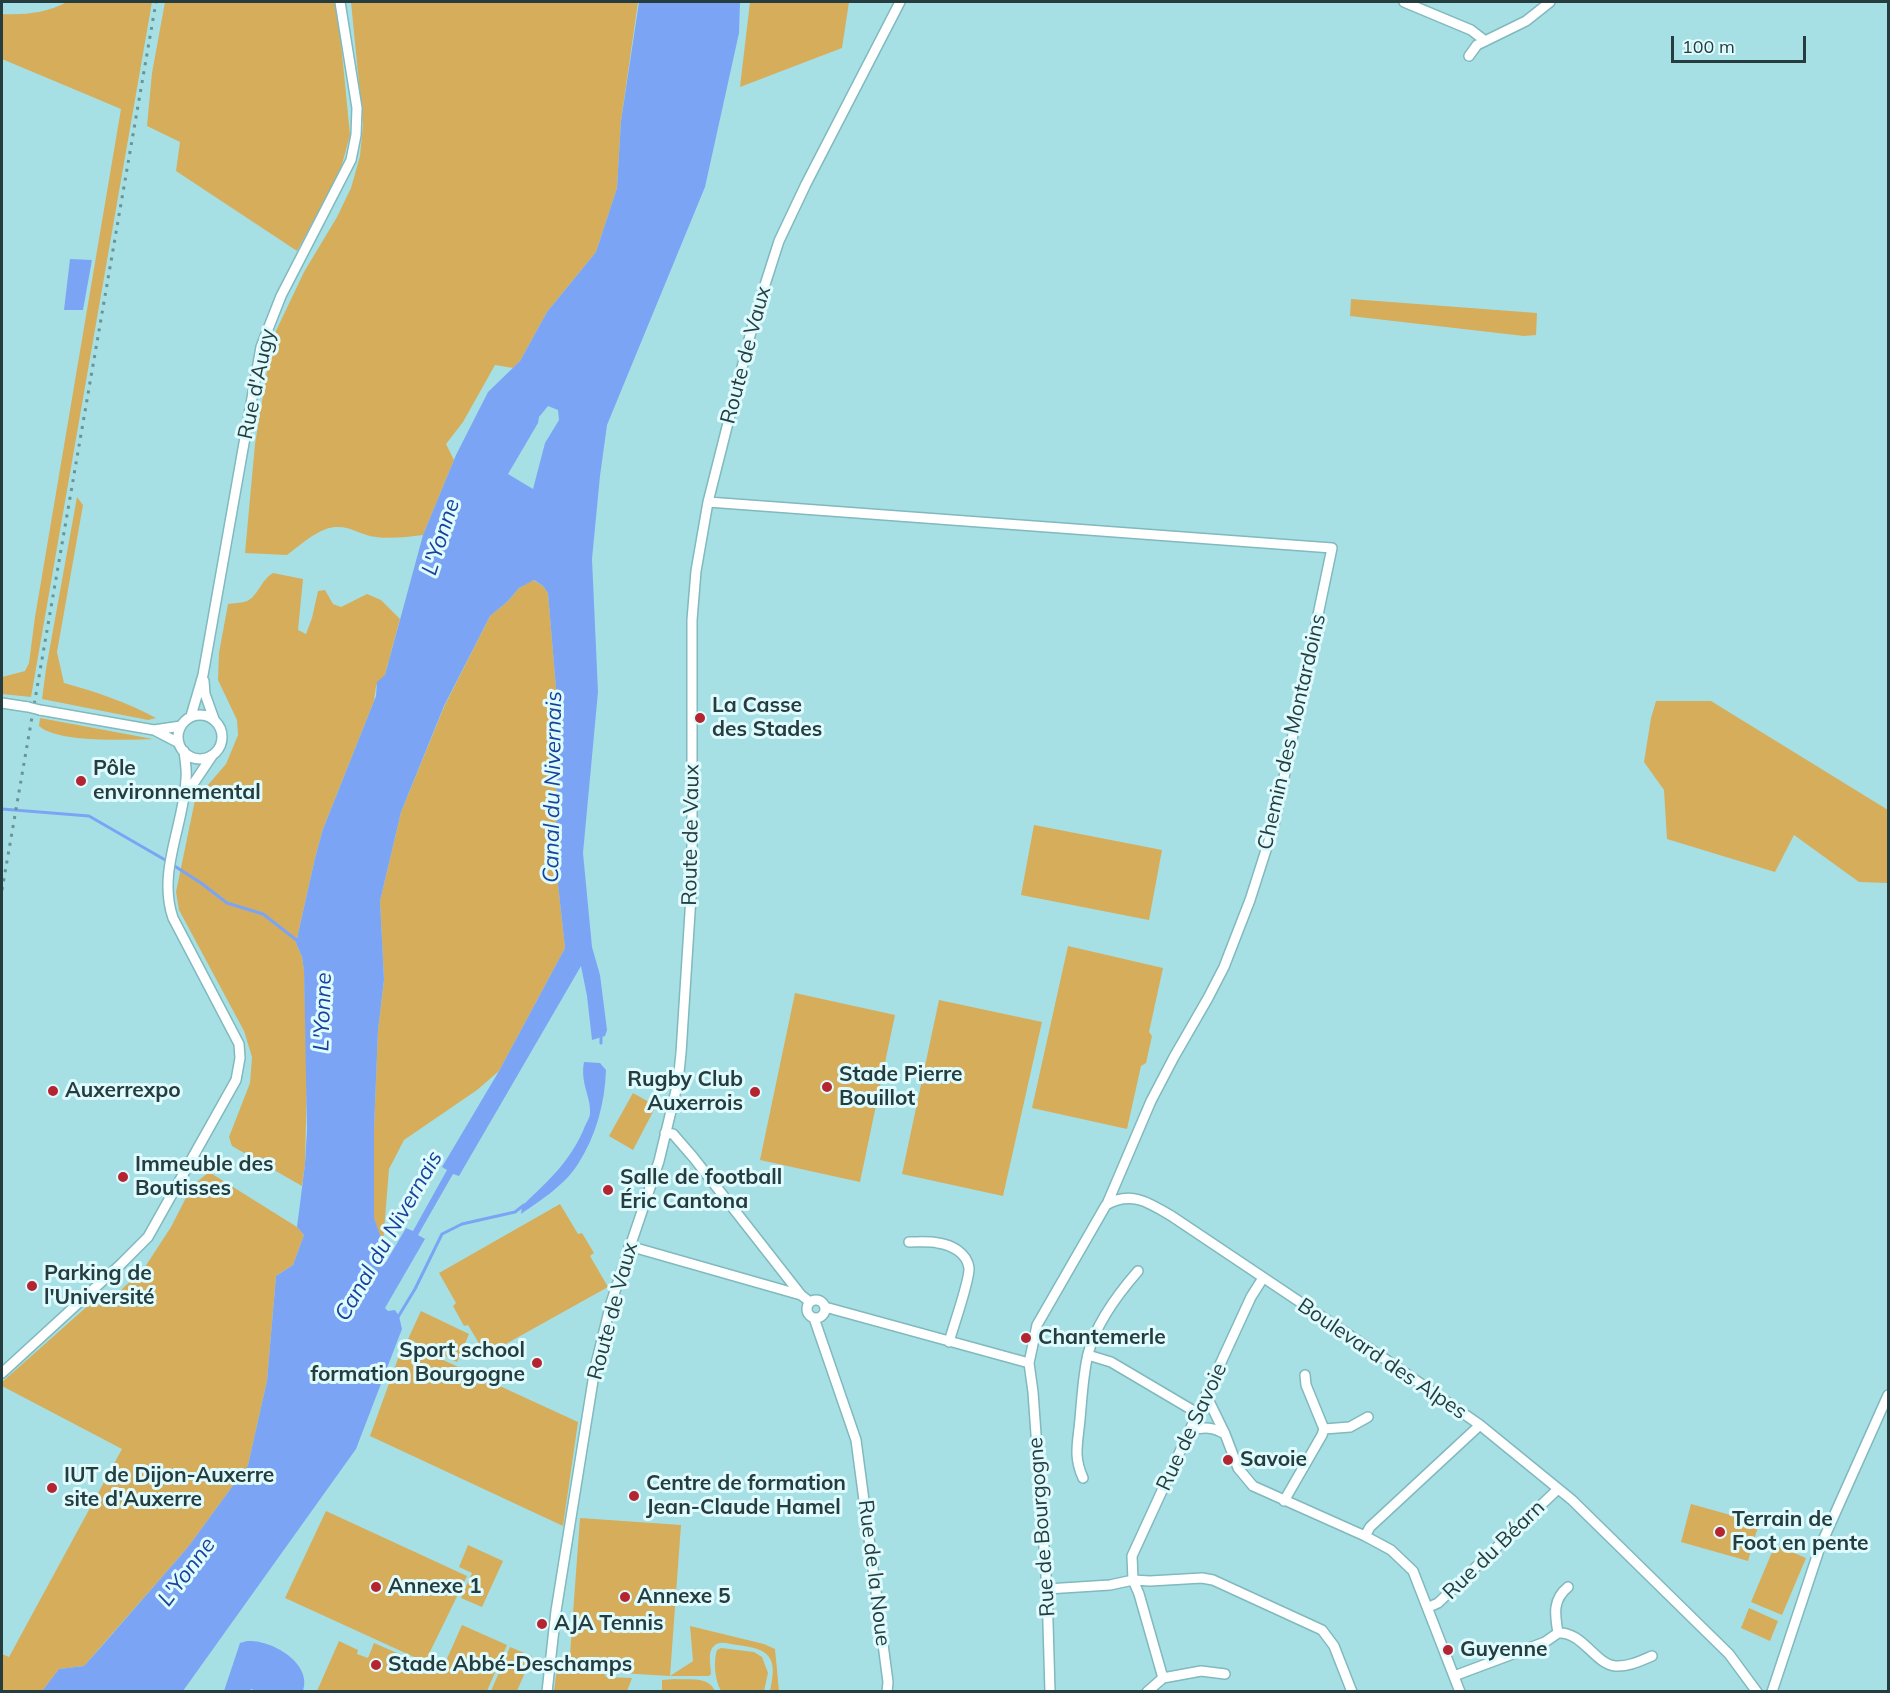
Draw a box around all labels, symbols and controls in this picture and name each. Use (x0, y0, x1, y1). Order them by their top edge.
scale bar (1674, 24, 1809, 62)
text: 100 m (1682, 35, 1735, 58)
street label: Route de Vaux (716, 283, 776, 427)
street label: Rue d'Augy (233, 327, 281, 441)
water label: L'Yonne (416, 495, 466, 579)
street label: Chemin des Montardoins (1253, 612, 1331, 852)
water label: Canal du Nivernais (538, 691, 568, 883)
place label: La Casse des Stades (712, 693, 822, 743)
marker: La Casse des Stades (693, 711, 707, 725)
place label: Pôle environnemental (93, 756, 261, 806)
street label: Route de Vaux (677, 764, 705, 906)
marker: Pôle environnemental (74, 774, 88, 788)
water label: L'Yonne (308, 972, 338, 1052)
place label: Stade Pierre Bouillot (839, 1062, 963, 1112)
place label: Rugby Club Auxerrois (627, 1067, 743, 1117)
place label: Auxerrexpo (65, 1078, 181, 1104)
marker: Stade Pierre Bouillot (820, 1080, 834, 1094)
marker: Auxerrexpo (46, 1084, 60, 1098)
marker: Rugby Club Auxerrois (748, 1085, 762, 1099)
water label: Canal du Nivernais (330, 1146, 448, 1326)
place label: Immeuble des Boutisses (135, 1152, 274, 1202)
place label: Salle de football Éric Cantona (620, 1165, 782, 1215)
marker: Immeuble des Boutisses (116, 1170, 130, 1184)
marker: Salle de football Éric Cantona (601, 1183, 615, 1197)
street label: Route de Vaux (583, 1239, 643, 1383)
place label: Parking de l'Université (44, 1261, 155, 1311)
marker: Parking de l'Université (25, 1279, 39, 1293)
street label: Boulevard des Alpes (1293, 1293, 1471, 1425)
place label: Chantemerle (1038, 1325, 1166, 1351)
marker: Chantemerle (1019, 1331, 1033, 1345)
place label: Sport school formation Bourgogne (310, 1338, 525, 1388)
marker: Sport school formation Bourgogne (530, 1356, 544, 1370)
street label: Rue de Savoie (1151, 1359, 1233, 1495)
street label: Rue de Bourgogne (1023, 1436, 1061, 1618)
place label: Savoie (1240, 1447, 1307, 1473)
marker: Savoie (1221, 1453, 1235, 1467)
place label: IUT de Dijon-Auxerre site d'Auxerre (64, 1463, 274, 1513)
place label: Centre de formation Jean-Claude Hamel (646, 1471, 846, 1521)
marker: IUT de Dijon-Auxerre site d'Auxerre (45, 1481, 59, 1495)
marker: Centre de formation Jean-Claude Hamel (627, 1489, 641, 1503)
street label: Rue du Béarn (1438, 1495, 1550, 1605)
street label: Rue de la Noue (853, 1498, 895, 1648)
place label: Terrain de Foot en pente (1732, 1507, 1869, 1557)
marker: Terrain de Foot en pente (1713, 1525, 1727, 1539)
water label: L'Yonne (153, 1533, 221, 1611)
place label: Annexe 1 (388, 1574, 482, 1600)
marker: Annexe 1 (369, 1580, 383, 1594)
place label: Annexe 5 (637, 1584, 731, 1610)
marker: Annexe 5 (618, 1590, 632, 1604)
place label: AJA Tennis (554, 1611, 663, 1637)
marker: AJA Tennis (535, 1617, 549, 1631)
place label: Guyenne (1460, 1637, 1548, 1663)
marker: Guyenne (1441, 1643, 1455, 1657)
place label: Stade Abbé-Deschamps (388, 1652, 632, 1678)
marker: Stade Abbé-Deschamps (369, 1658, 383, 1672)

